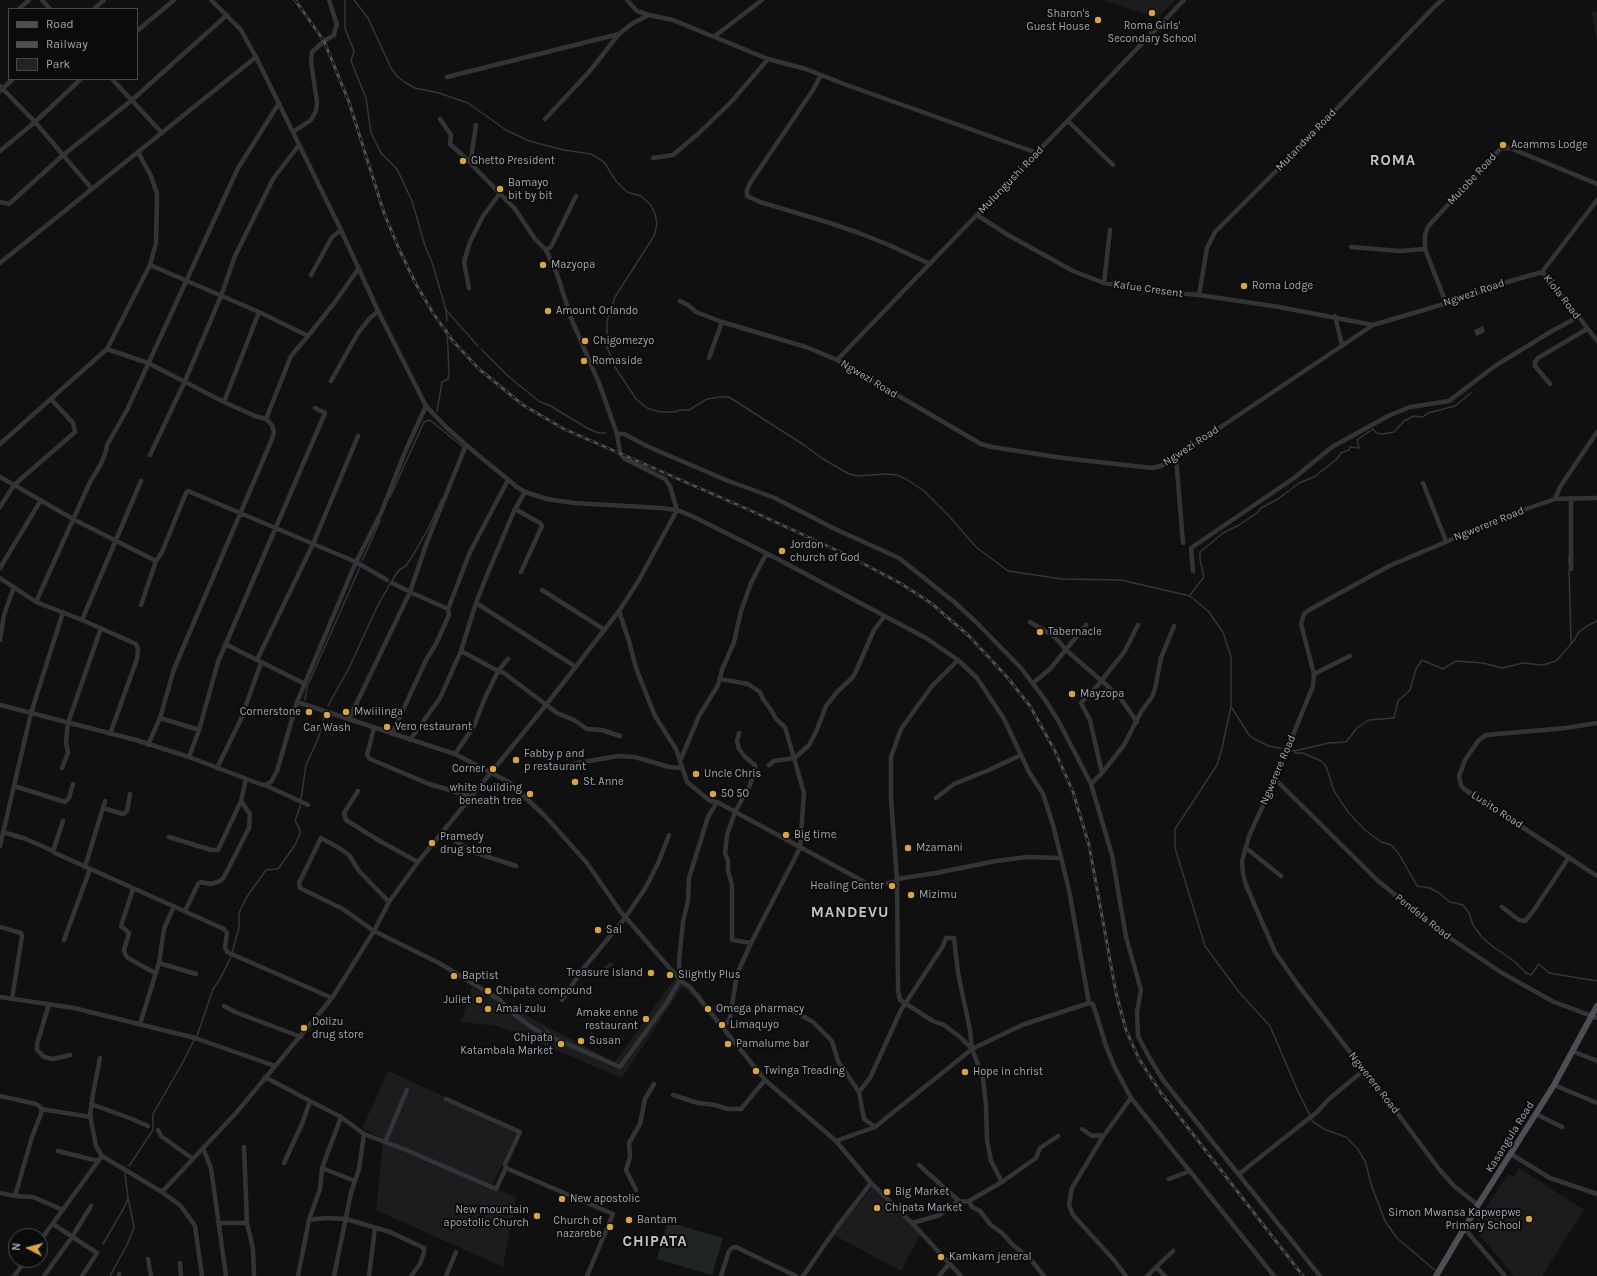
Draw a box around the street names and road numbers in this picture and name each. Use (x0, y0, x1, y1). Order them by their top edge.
street label: Mutandwa Road (1273, 106, 1339, 174)
street label: Mulungushi Road (975, 143, 1047, 217)
street label: Mutobe Road (1445, 150, 1499, 208)
street label: Kiola Road (1540, 272, 1584, 322)
street label: Ngwezi Road (1442, 276, 1506, 310)
street label: Kafue Cresent (1112, 278, 1184, 300)
street label: Ngwezi Road (838, 357, 900, 401)
street label: Ngwezi Road (1161, 423, 1221, 469)
street label: Ngwerere Road (1452, 504, 1526, 544)
street label: Ngwerere Road (1257, 733, 1299, 807)
street label: Lusito Road (1469, 788, 1525, 832)
street label: Pendela Road (1392, 891, 1454, 943)
street label: Ngwerere Road (1346, 1050, 1402, 1116)
street label: Kasangula Road (1483, 1099, 1537, 1175)

